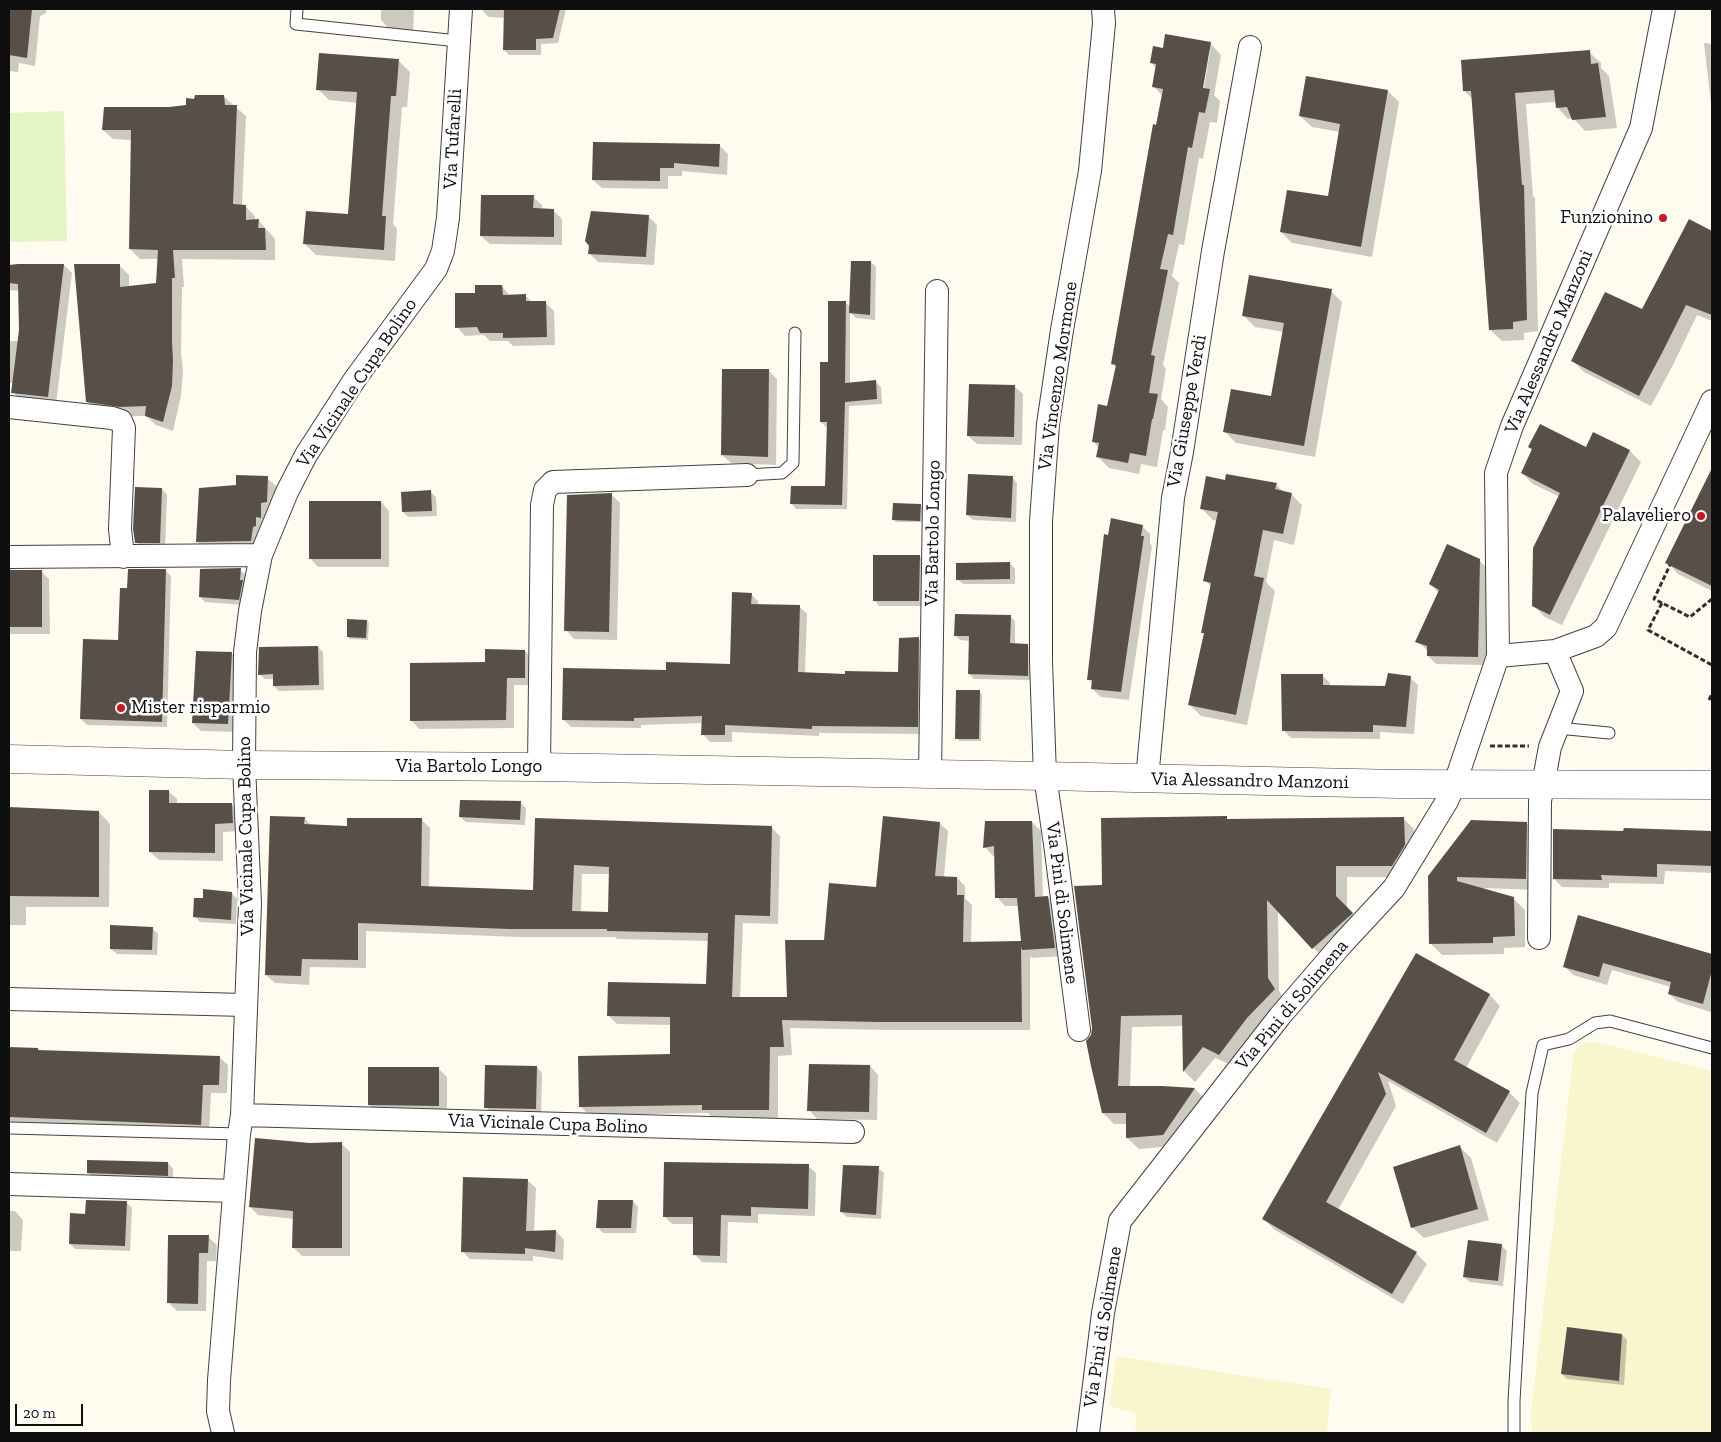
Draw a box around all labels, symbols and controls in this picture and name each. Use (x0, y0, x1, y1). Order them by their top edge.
street label: Via Tufarelli (439, 88, 467, 190)
place label: Funzionino (1560, 207, 1653, 229)
marker: Funzionino (1657, 212, 1669, 224)
street label: Via Alessandro Manzoni (1500, 247, 1598, 437)
street label: Via Vincenzo Mormone (1033, 280, 1083, 472)
street label: Via Vicinale Cupa Bolino (292, 294, 422, 472)
street label: Via Giuseppe Verdi (1162, 333, 1212, 489)
street label: Via Bartolo Longo (920, 460, 946, 606)
place label: Palaveliero (1602, 505, 1691, 527)
marker: Palaveliero (1695, 510, 1707, 522)
place label: Mister risparmio (131, 697, 270, 719)
marker: Mister risparmio (115, 702, 127, 714)
street label: Via Vicinale Cupa Bolino (233, 736, 259, 936)
street label: Via Bartolo Longo (396, 756, 542, 778)
street label: Via Alessandro Manzoni (1151, 768, 1349, 794)
street label: Via Pini di Solimene (1041, 821, 1083, 985)
street label: Via Pini di Solimena (1231, 935, 1353, 1075)
street label: Via Vicinale Cupa Bolino (448, 1109, 648, 1139)
street label: Via Pini di Solimene (1079, 1245, 1127, 1409)
scale bar (18, 1394, 85, 1426)
text: 20 m (23, 1404, 56, 1422)

